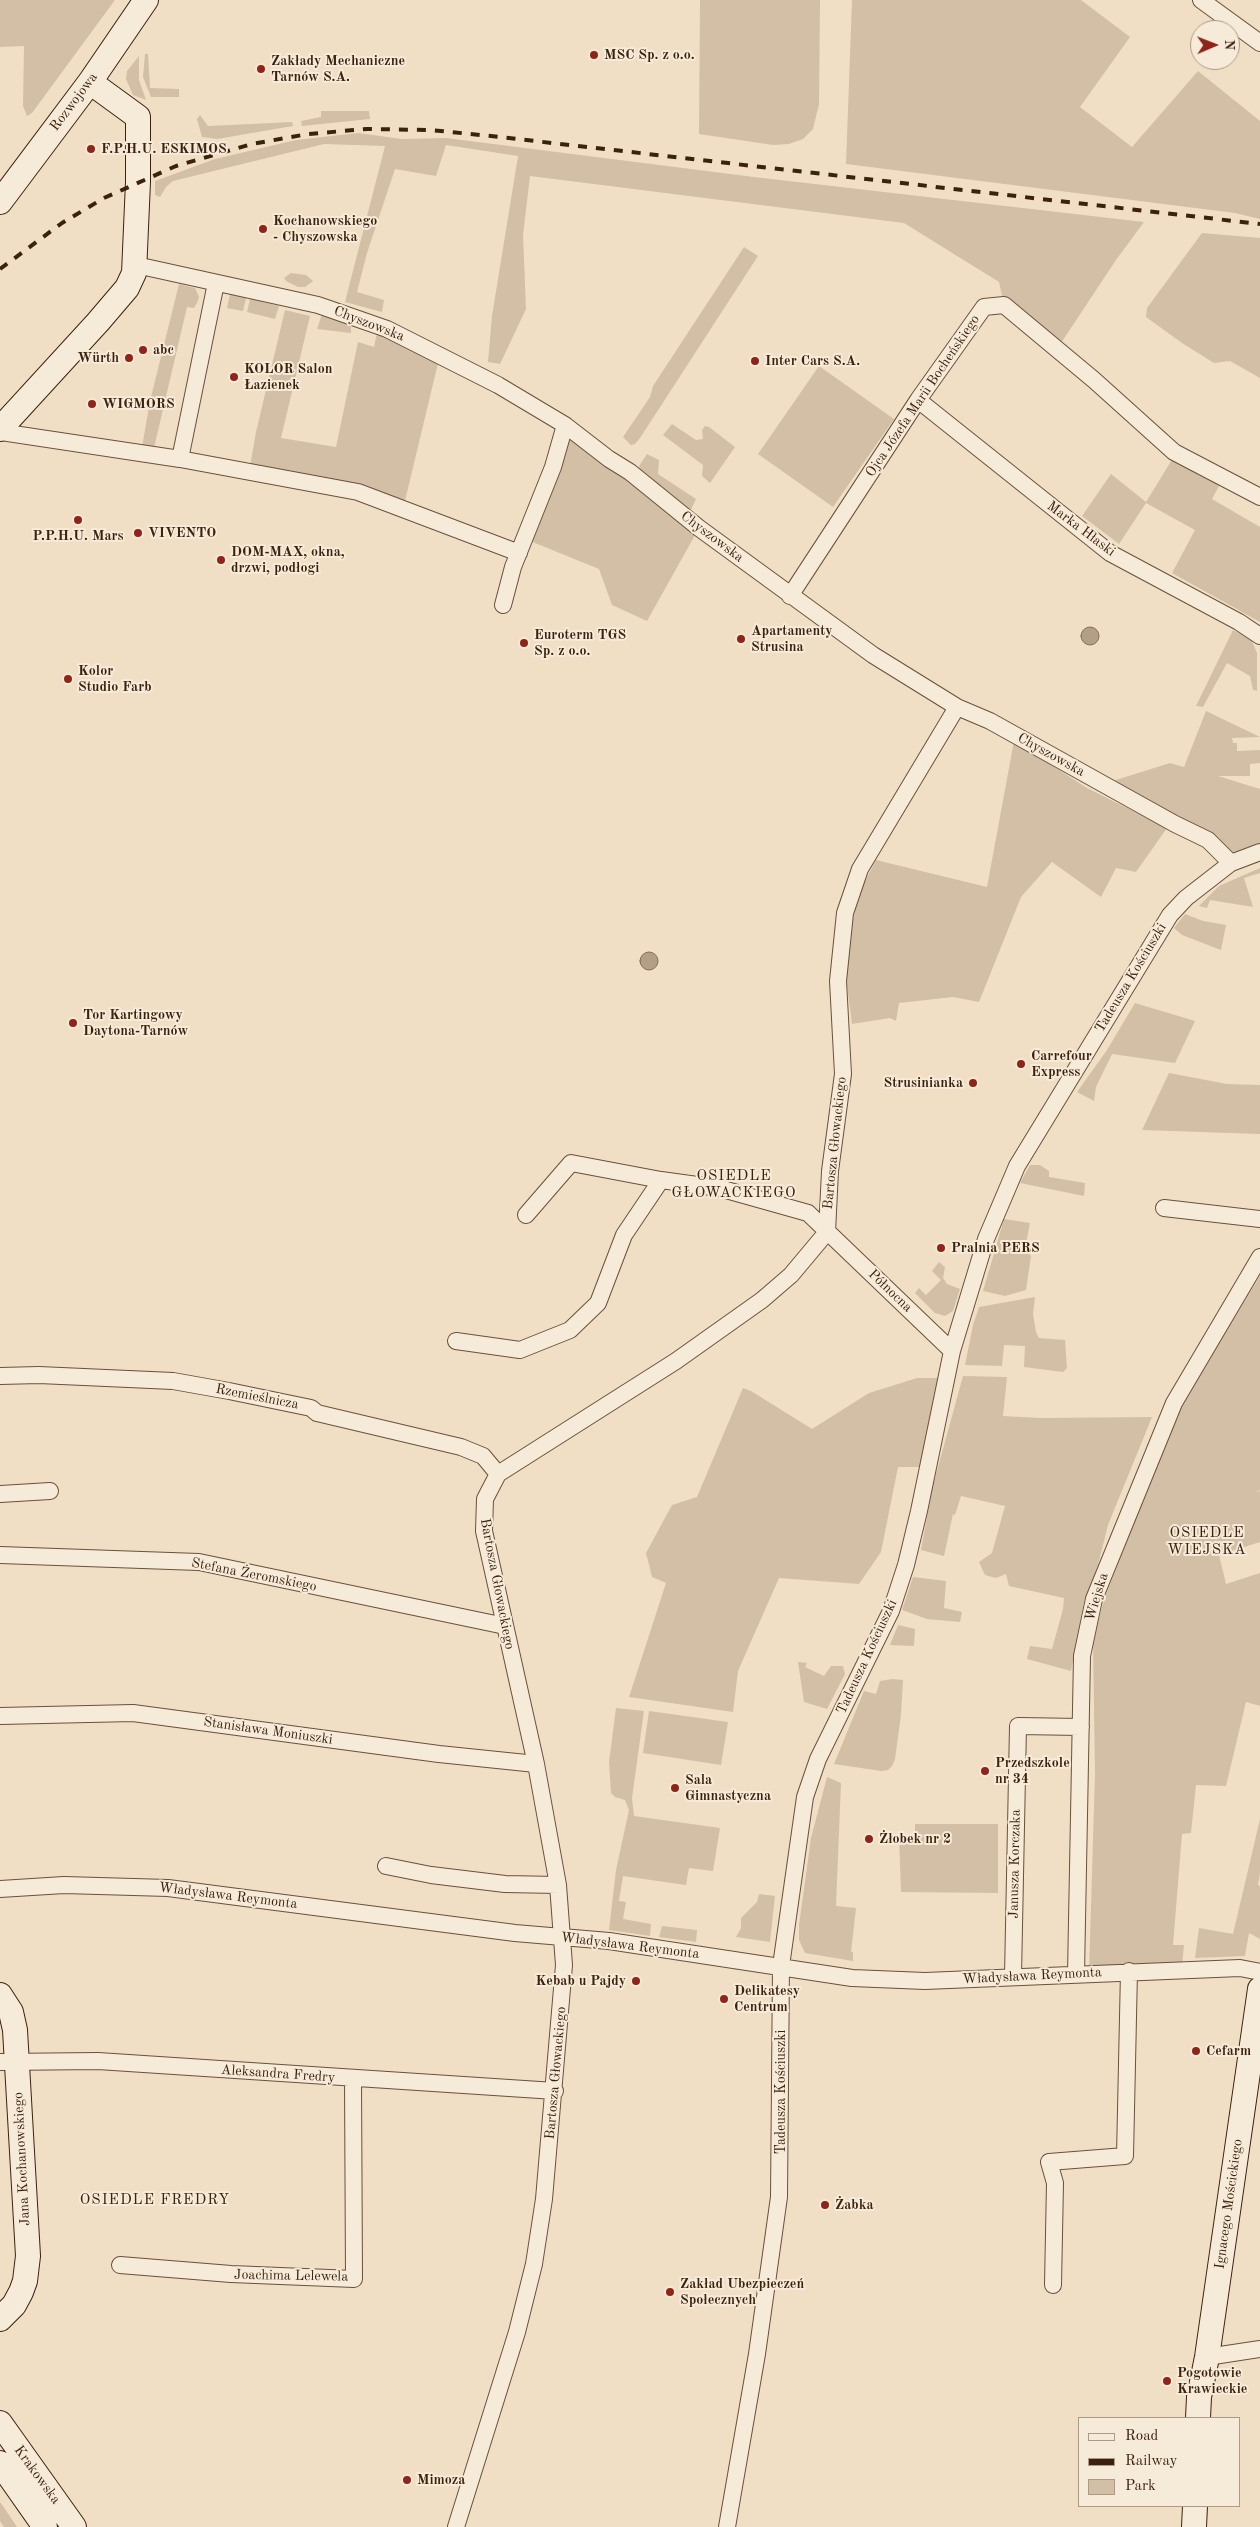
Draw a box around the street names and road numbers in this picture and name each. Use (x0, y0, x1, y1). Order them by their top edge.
street label: Rozwojowa (47, 69, 101, 135)
street label: Chyszowska (331, 303, 407, 345)
street label: Ojca Józefa Marii Bocheńskiego (862, 312, 984, 480)
street label: Marka Hłaski (1043, 498, 1119, 560)
street label: Chyszowska (677, 508, 747, 566)
street label: Chyszowska (1014, 730, 1088, 780)
street label: Tadeusza Kościuszki (1092, 920, 1170, 1036)
street label: Bartosza Głowackiego (820, 1076, 850, 1210)
street label: Północna (864, 1266, 916, 1316)
street label: Rzemieślnicza (214, 1381, 300, 1413)
street label: Bartosza Głowackiego (476, 1517, 518, 1651)
street label: Stefana Żeromskiego (190, 1555, 318, 1595)
street label: Wiejska (1082, 1571, 1112, 1623)
street label: Tadeusza Kościuszki (833, 1597, 901, 1717)
street label: Stanisława Moniuszki (202, 1714, 334, 1748)
street label: Janusza Korczaka (1006, 1809, 1024, 1919)
street label: Władysława Reymonta (158, 1879, 298, 1913)
street label: Władysława Reymonta (560, 1929, 700, 1963)
street label: Władysława Reymonta (962, 1964, 1102, 1988)
street label: Bartosza Głowackiego (542, 2006, 570, 2140)
street label: Tadeusza Kościuszki (773, 2030, 789, 2154)
street label: Aleksandra Fredry (220, 2062, 336, 2086)
street label: Jana Kochanowskiego (10, 2092, 34, 2226)
street label: Ignacego Mościckiego (1212, 2138, 1246, 2270)
street label: Joachima Lelewela (234, 2267, 348, 2285)
street label: Krakowska (10, 2442, 64, 2508)

